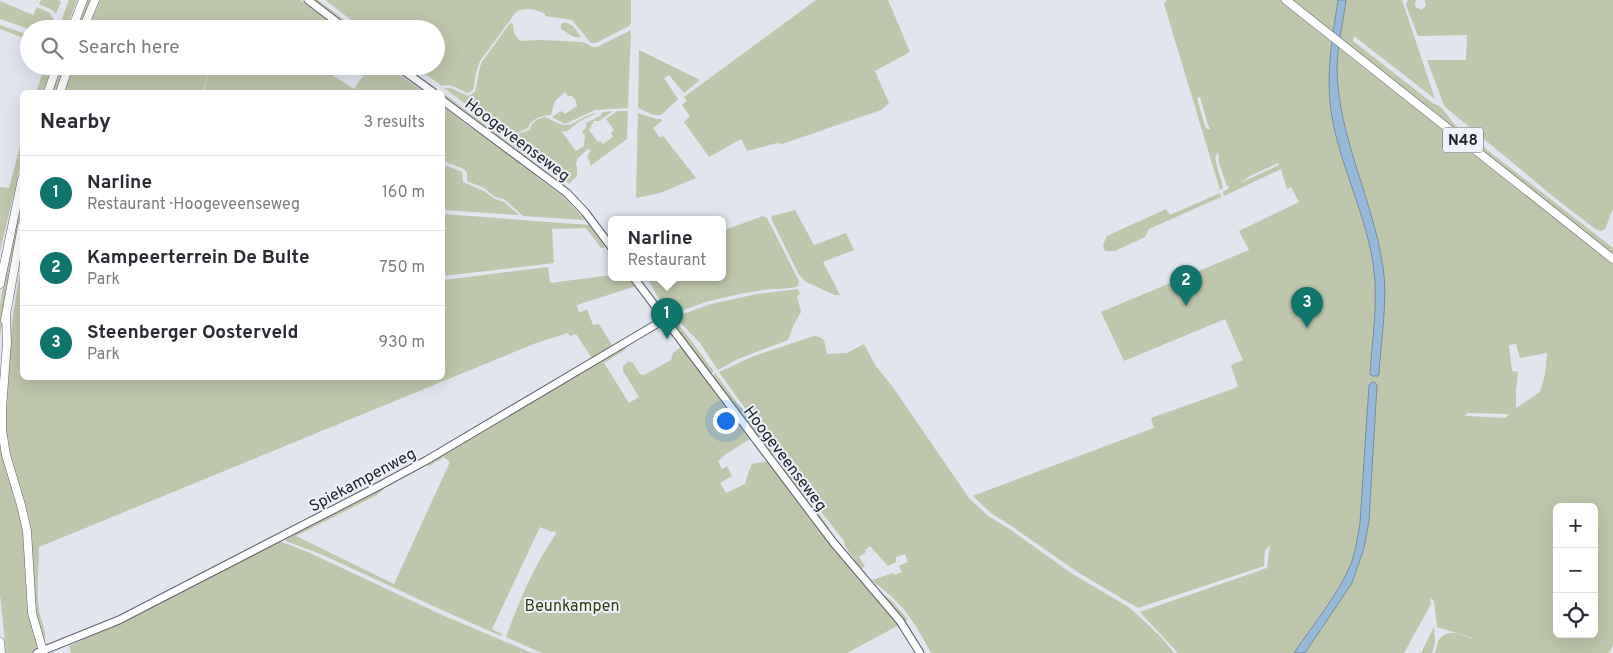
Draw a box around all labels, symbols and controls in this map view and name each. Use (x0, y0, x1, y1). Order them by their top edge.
search box (20, 20, 445, 75)
icon: search (38, 34, 66, 62)
text: Search here (78, 36, 180, 60)
street label: Hoogeveenseweg (460, 95, 573, 187)
text: Nearby (40, 109, 111, 136)
text: 3 results (363, 113, 425, 133)
road number: N48 (1443, 128, 1483, 152)
text: Narline (87, 171, 152, 195)
text: 1 (53, 183, 59, 203)
text: 160 m (382, 183, 425, 203)
text: Restaurant · Hoogeveenseweg (87, 195, 300, 215)
popup (608, 216, 726, 281)
text: Narline (628, 227, 693, 251)
text: Kampeerterrein De Bulte (87, 246, 310, 270)
text: Restaurant (628, 251, 706, 271)
text: 2 (51, 258, 61, 278)
text: 750 m (379, 258, 425, 278)
pin: 2 (1170, 265, 1202, 306)
text: Park (87, 270, 120, 290)
pin: 3 (1291, 287, 1323, 328)
pin: 1 (651, 298, 683, 339)
text: Steenberger Oosterveld (87, 321, 299, 345)
text: 3 (51, 333, 61, 353)
text: 930 m (378, 333, 425, 353)
text: Park (87, 345, 120, 365)
street label: Hoogeveenseweg (738, 403, 830, 516)
your location (713, 408, 739, 434)
street label: Spiekampenweg (306, 444, 420, 517)
map controls (1553, 503, 1598, 638)
button: + (1553, 503, 1598, 548)
button: − (1553, 548, 1598, 593)
button: locate (1553, 593, 1598, 638)
park label: Beunkampen (525, 597, 619, 617)

